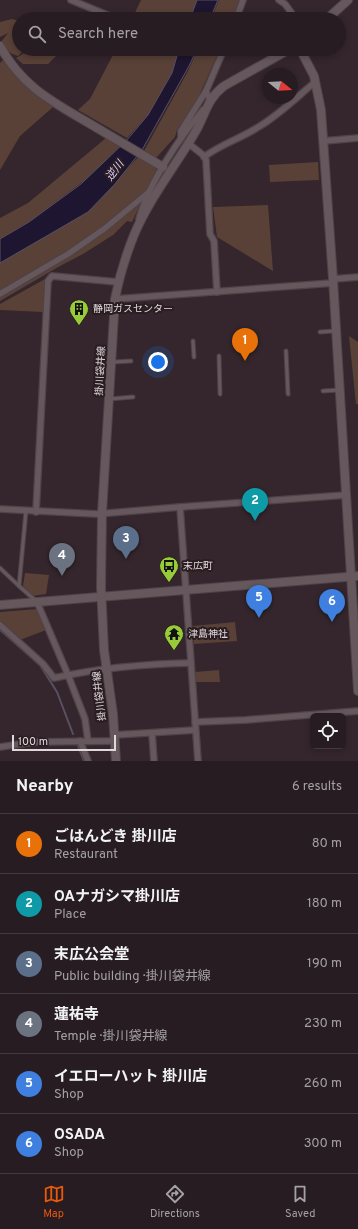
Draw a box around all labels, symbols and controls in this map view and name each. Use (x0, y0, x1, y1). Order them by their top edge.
search box (12, 12, 346, 56)
icon: search (26, 23, 48, 45)
text: Search here (58, 25, 138, 44)
north arrow (262, 68, 298, 104)
water label: 逆川 (103, 157, 128, 184)
building icon: 静岡ガスセンター (68, 298, 90, 326)
place label: 静岡ガスセンター (93, 303, 173, 316)
pin: 1 (232, 328, 258, 361)
street label: 掛川袋井線 (93, 346, 109, 396)
your location (148, 352, 168, 372)
pin: 2 (242, 488, 268, 521)
pin: 3 (113, 526, 139, 559)
pin: 4 (49, 543, 75, 576)
bus stop icon: 末広町 (158, 555, 180, 583)
place label: 末広町 (183, 560, 213, 573)
pin: 5 (246, 585, 272, 618)
pin: 6 (319, 589, 345, 622)
temple icon: 津島神社 (163, 623, 185, 651)
place label: 津島神社 (188, 628, 228, 641)
street label: 掛川袋井線 (91, 670, 109, 722)
map controls (310, 713, 346, 749)
button: locate (310, 713, 346, 749)
scale bar (12, 733, 116, 752)
text: 100 m (18, 735, 48, 749)
text: Nearby (16, 776, 73, 798)
text: 6 results (292, 779, 342, 795)
text: ごはんどき 掛川店 (54, 828, 177, 847)
text: 1 (26, 836, 32, 852)
text: 80 m (312, 836, 342, 852)
text: Restaurant (54, 847, 118, 863)
text: OAナガシマ掛川店 (54, 888, 180, 907)
text: 2 (25, 896, 33, 912)
text: 180 m (307, 896, 342, 912)
text: Place (54, 907, 86, 923)
text: 末広公会堂 (54, 946, 129, 965)
text: 3 (25, 956, 33, 972)
text: 190 m (307, 956, 342, 972)
text: Public building · 掛川袋井線 (54, 969, 211, 985)
text: 蓮祐寺 (54, 1006, 99, 1025)
text: 4 (25, 1016, 33, 1032)
text: 230 m (304, 1016, 342, 1032)
text: Temple · 掛川袋井線 (54, 1029, 168, 1045)
text: イエローハット 掛川店 (54, 1068, 207, 1087)
text: 5 (25, 1076, 33, 1092)
text: 260 m (304, 1076, 342, 1092)
text: Shop (54, 1087, 84, 1103)
text: OSADA (54, 1126, 105, 1145)
text: 6 (25, 1136, 33, 1152)
text: 300 m (304, 1136, 342, 1152)
text: Shop (54, 1145, 84, 1161)
tab: Map (43, 1183, 65, 1221)
tab: Directions (150, 1183, 200, 1221)
tab: Saved (285, 1183, 315, 1221)

